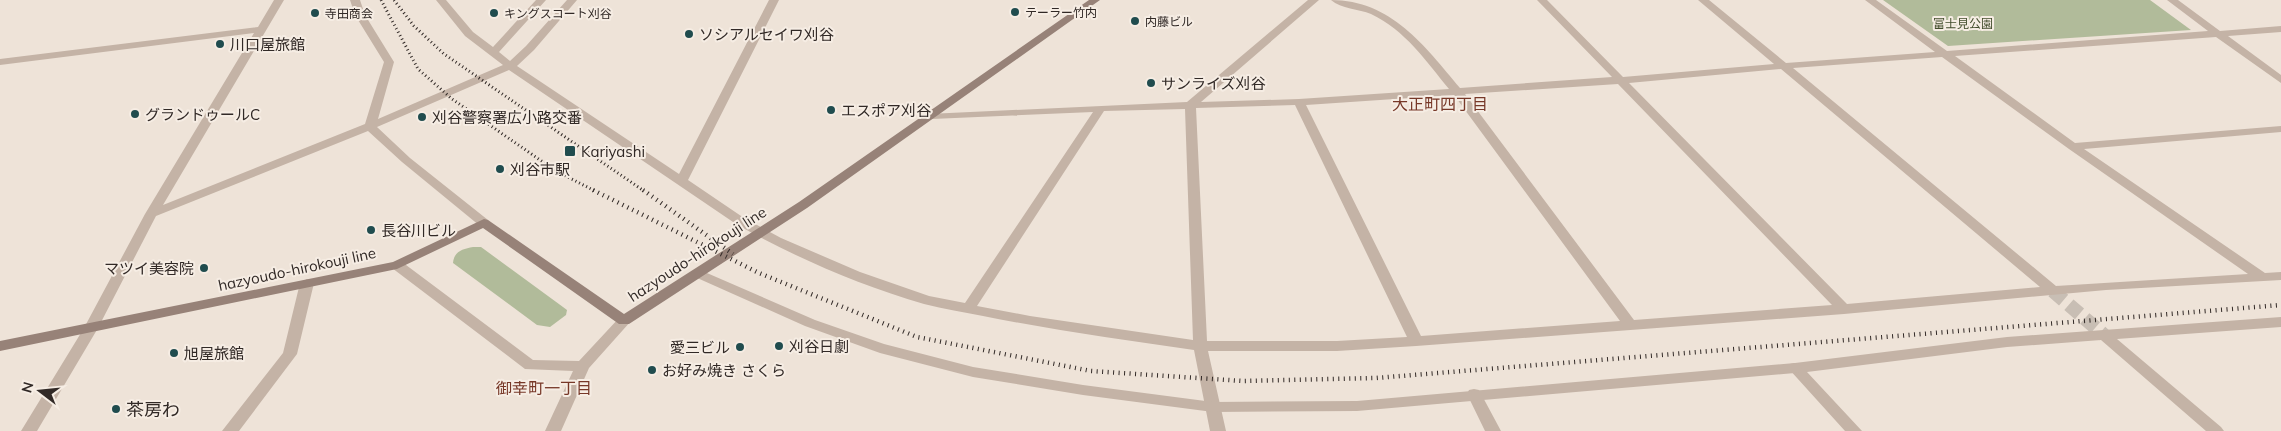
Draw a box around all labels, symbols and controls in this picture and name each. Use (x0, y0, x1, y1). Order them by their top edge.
place label: テーラー竹内 (1025, 5, 1097, 20)
place label: 寺田商会 (325, 6, 373, 21)
place label: キングスコート刈谷 (504, 6, 612, 21)
marker: テーラー竹内 (1009, 6, 1021, 18)
marker: 寺田商会 (309, 7, 321, 19)
marker: キングスコート刈谷 (488, 7, 500, 19)
place label: 内藤ビル (1145, 14, 1193, 29)
marker: 内藤ビル (1129, 15, 1141, 27)
park label: 富士見公園 (1933, 16, 1993, 31)
place label: ソシアルセイワ刈谷 (699, 25, 834, 44)
marker: ソシアルセイワ刈谷 (683, 28, 695, 40)
place label: 川口屋旅館 (230, 35, 305, 54)
marker: 川口屋旅館 (214, 38, 226, 50)
place label: サンライズ刈谷 (1161, 74, 1266, 93)
marker: サンライズ刈谷 (1145, 77, 1157, 89)
district label: 大正町四丁目 (1392, 94, 1488, 114)
place label: エスポア刈谷 (841, 101, 931, 120)
marker: エスポア刈谷 (825, 104, 837, 116)
place label: グランドゥールC (145, 105, 260, 124)
marker: グランドゥールC (129, 108, 141, 120)
place label: 刈谷警察署広小路交番 (432, 108, 582, 127)
marker: 刈谷警察署広小路交番 (416, 111, 428, 123)
place label: Kariyashi (581, 142, 645, 161)
marker: Kariyashi (563, 144, 577, 158)
place label: 刈谷市駅 (510, 160, 570, 179)
marker: 刈谷市駅 (494, 163, 506, 175)
street label: hazyoudo-hirokouji line (624, 202, 770, 306)
place label: 長谷川ビル (381, 221, 456, 240)
marker: 長谷川ビル (365, 224, 377, 236)
street label: hazyoudo-hirokouji line (216, 243, 378, 295)
place label: マツイ美容院 (104, 259, 194, 278)
marker: マツイ美容院 (198, 262, 210, 274)
place label: 刈谷日劇 (789, 337, 849, 356)
place label: 愛三ビル (670, 338, 730, 357)
marker: 刈谷日劇 (773, 340, 785, 352)
marker: 愛三ビル (734, 341, 746, 353)
place label: 旭屋旅館 (184, 344, 244, 363)
marker: 旭屋旅館 (168, 347, 180, 359)
place label: お好み焼き さくら (662, 361, 786, 380)
marker: お好み焼き さくら (646, 364, 658, 376)
north arrow (15, 366, 65, 416)
district label: 御幸町一丁目 (496, 378, 592, 398)
text: N (17, 380, 38, 395)
place label: 茶房わ (126, 398, 180, 421)
marker: 茶房わ (110, 403, 122, 415)

